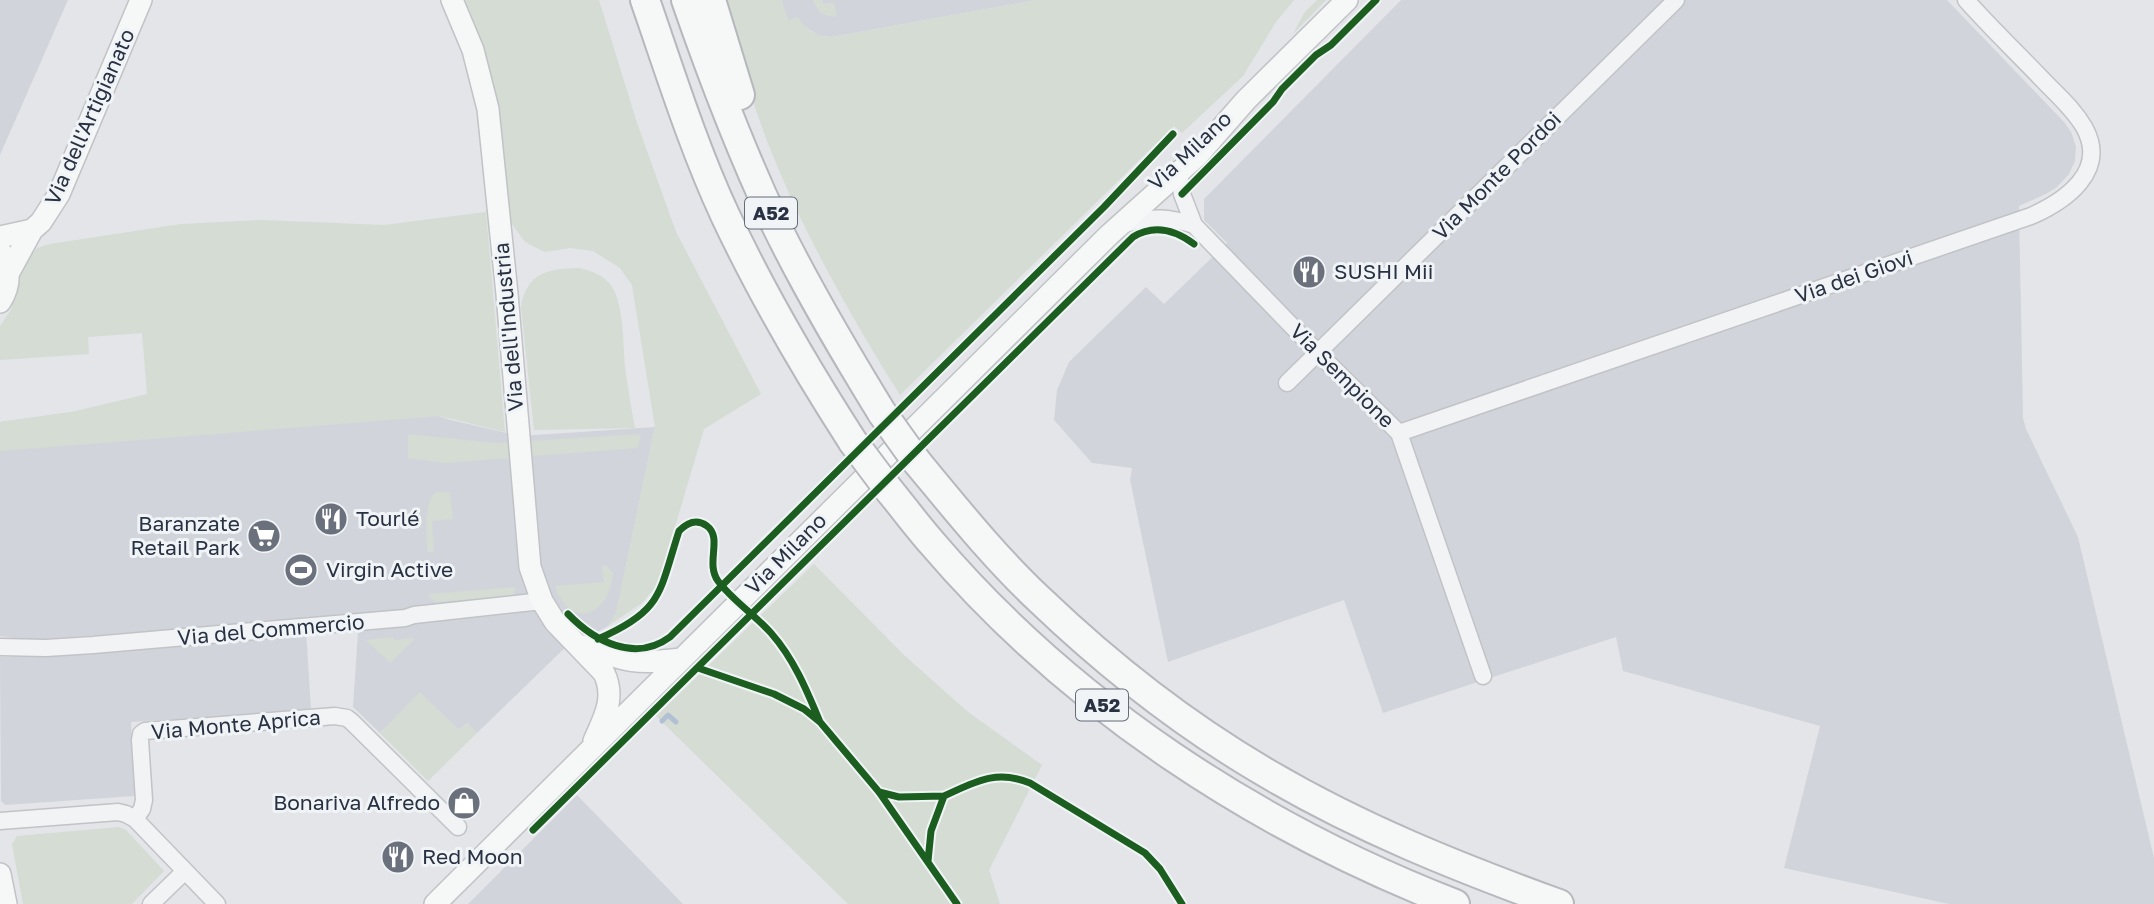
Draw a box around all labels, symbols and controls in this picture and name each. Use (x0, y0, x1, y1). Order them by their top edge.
street label: Via dell'Artigianato (39, 24, 140, 209)
street label: Via Milano (1142, 105, 1236, 195)
street label: Via Monte Pordoi (1427, 106, 1566, 245)
road number: A52 (745, 197, 797, 228)
street label: Via dell'Industria (488, 242, 528, 413)
street label: Via dei Giovi (1791, 244, 1916, 308)
restaurant icon: SUSHI Mii (1290, 253, 1328, 291)
place label: SUSHI Mii (1334, 258, 1433, 284)
street label: Via Sempione (1285, 318, 1400, 433)
restaurant icon: Tourlé (312, 500, 350, 538)
place label: Tourlé (356, 505, 419, 531)
street label: Via Milano (739, 507, 831, 599)
place label: Baranzate Retail Park (130, 510, 240, 560)
supermarket icon: Baranzate Retail Park (245, 517, 283, 555)
sports icon: Virgin Active (282, 551, 320, 589)
place label: Virgin Active (326, 556, 453, 582)
street label: Via del Commercio (176, 608, 366, 650)
road number: A52 (1076, 690, 1128, 720)
street label: Via Monte Aprica (150, 704, 322, 744)
shop icon: Bonariva Alfredo (445, 784, 483, 822)
place label: Bonariva Alfredo (273, 789, 440, 815)
restaurant icon: Red Moon (379, 838, 417, 876)
place label: Red Moon (422, 843, 523, 869)

